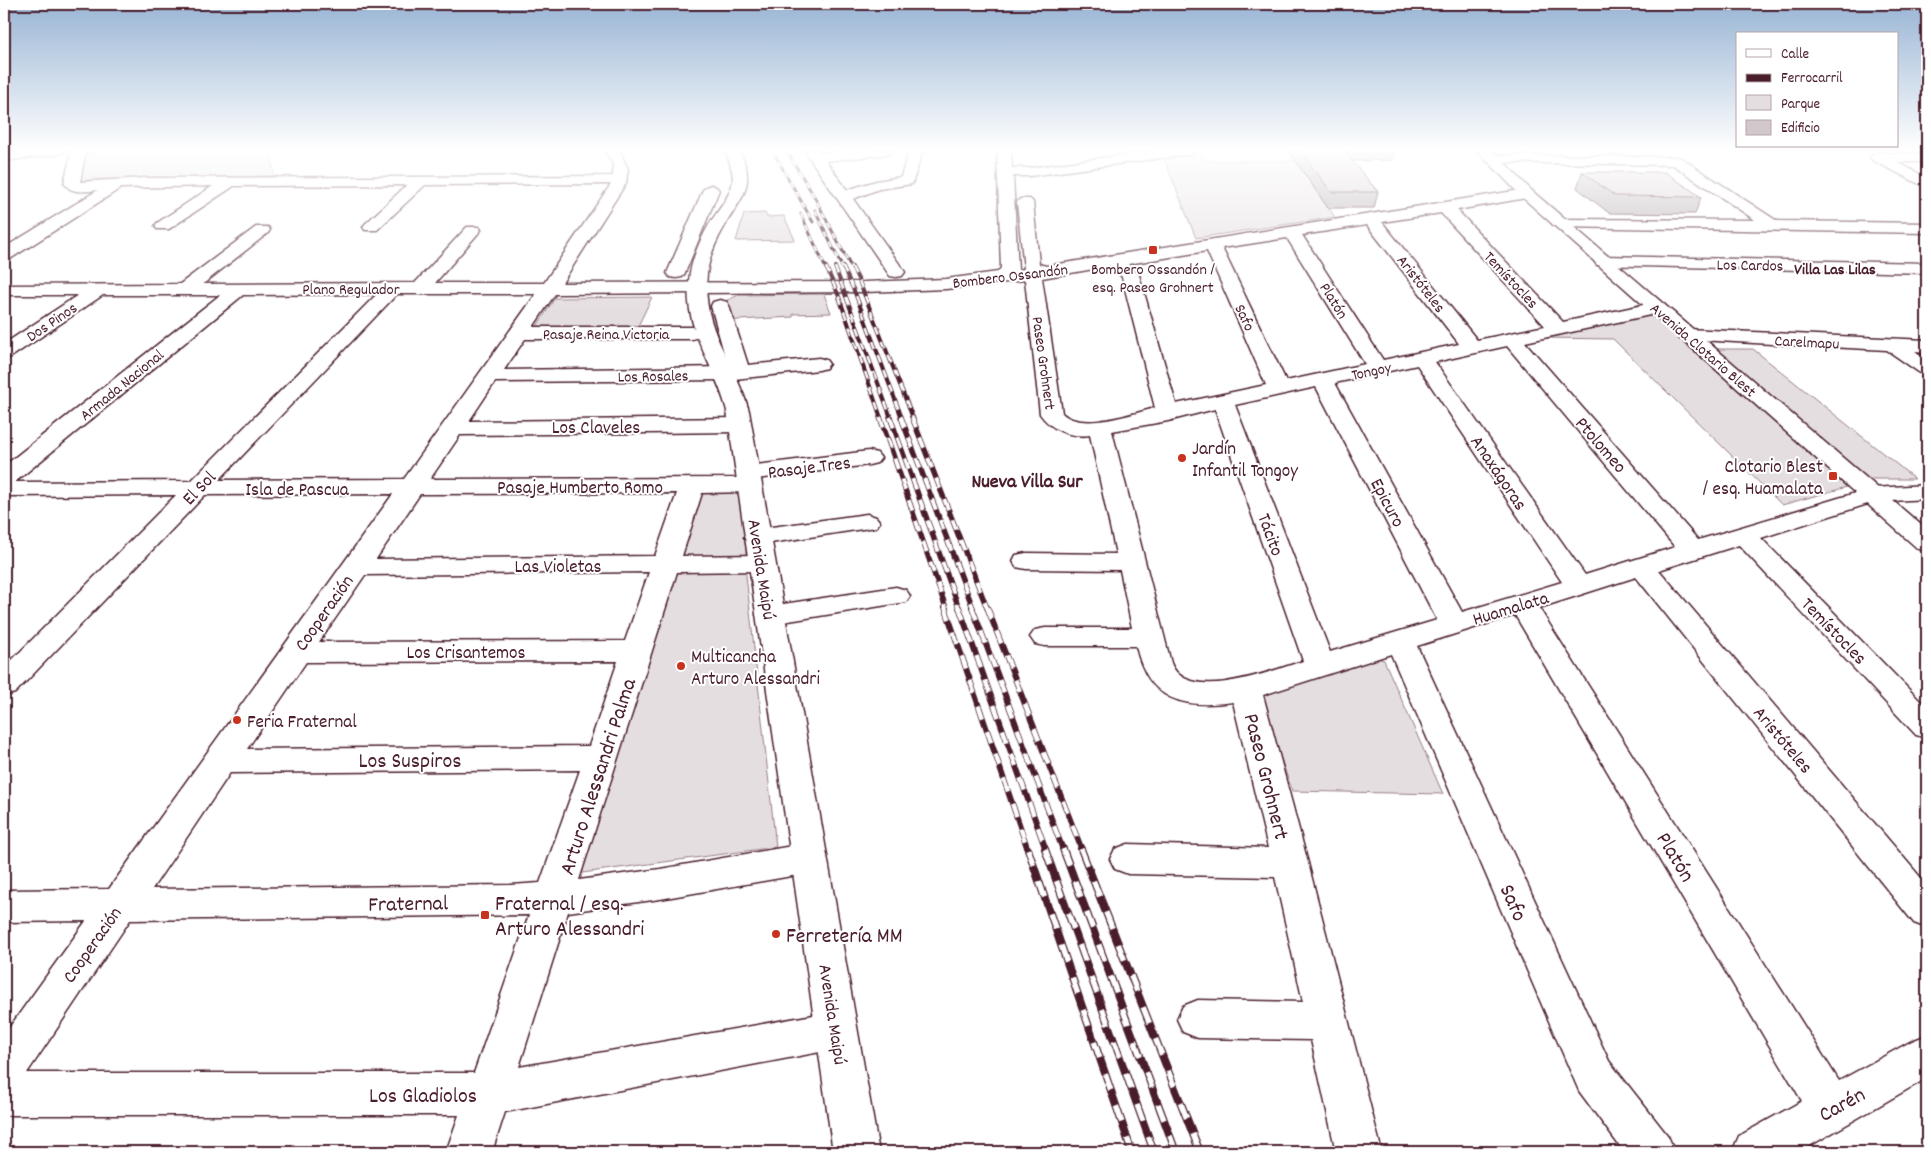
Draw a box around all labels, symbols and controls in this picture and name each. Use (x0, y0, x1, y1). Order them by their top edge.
legend (1736, 32, 1898, 148)
text: Calle (1781, 44, 1810, 66)
text: Ferrocarril (1781, 68, 1843, 90)
text: Parque (1781, 94, 1821, 116)
text: Edificio (1781, 118, 1820, 140)
marker: Bombero Ossandón / esq. Paseo Grohnert (1147, 244, 1159, 256)
street label: Temístocles (1477, 247, 1543, 315)
street label: Aristóteles (1390, 251, 1450, 319)
street label: Los Cardos (1716, 254, 1784, 279)
street label: Bombero Ossandón (951, 259, 1069, 296)
place label: Bombero Ossandón / esq. Paseo Grohnert (1091, 259, 1216, 300)
district label: Villa Las Lilas (1794, 259, 1876, 282)
street label: Plano Regulador (302, 279, 400, 302)
street label: Platón (1313, 279, 1353, 324)
street label: Dos Pinos (22, 297, 83, 349)
street label: Avenida Clotario Blest (1644, 298, 1761, 404)
street label: Safo (1228, 301, 1260, 335)
street label: Paseo Grohnert (1025, 315, 1060, 412)
street label: Pasaje Reina Victoria (543, 324, 670, 347)
street label: Carelmapu (1774, 330, 1840, 357)
street label: Armada Nacional (76, 345, 170, 427)
street label: Tongoy (1350, 357, 1394, 388)
street label: Los Rosales (617, 365, 689, 390)
street label: Ptolomeo (1567, 412, 1632, 480)
street label: Los Claveles (552, 416, 640, 443)
street label: Anaxágoras (1462, 431, 1532, 517)
place label: Jardín Infantil Tongoy (1192, 437, 1298, 486)
street label: Pasaje Tres (767, 451, 852, 488)
marker: Jardín Infantil Tongoy (1176, 452, 1188, 464)
place label: Clotario Blest / esq. Huamalata (1703, 455, 1824, 504)
street label: El Sol (177, 466, 224, 513)
district label: Nueva Villa Sur (971, 469, 1083, 497)
marker: Clotario Blest / esq. Huamalata (1827, 470, 1839, 482)
street label: Epicuro (1362, 474, 1410, 533)
street label: Pasaje Humberto Romo (497, 476, 663, 503)
street label: Isla de Pascua (245, 478, 350, 505)
street label: Tácito (1249, 510, 1289, 560)
street label: Avenida Maipú (738, 517, 781, 622)
street label: Las Violetas (515, 555, 601, 582)
street label: Cooperación (290, 570, 362, 658)
street label: Huamalata (1470, 586, 1553, 635)
street label: Temístocles (1793, 593, 1872, 672)
street label: Los Crisantemos (406, 641, 526, 668)
place label: Multicancha Arturo Alessandri (691, 645, 820, 694)
marker: Multicancha Arturo Alessandri (675, 660, 687, 672)
street label: Arturo Alessandri Palma (553, 674, 646, 879)
street label: Aristóteles (1745, 702, 1818, 781)
place label: Feria Fraternal (247, 710, 357, 737)
street label: Paseo Grohnert (1234, 710, 1295, 843)
marker: Feria Fraternal (231, 714, 243, 726)
street label: Los Suspiros (359, 747, 461, 778)
street label: Platón (1647, 827, 1701, 889)
street label: Safo (1490, 880, 1534, 927)
street label: Fraternal (368, 889, 448, 922)
place label: Fraternal / esq. Arturo Alessandri (495, 890, 644, 946)
street label: Cooperación (58, 902, 130, 990)
marker: Fraternal / esq. Arturo Alessandri (479, 909, 491, 921)
place label: Ferretería MM (786, 922, 903, 953)
marker: Ferretería MM (770, 928, 782, 940)
street label: Avenida Maipú (809, 962, 852, 1067)
street label: Carén (1814, 1081, 1872, 1131)
street label: Los Gladiolos (369, 1082, 477, 1113)

